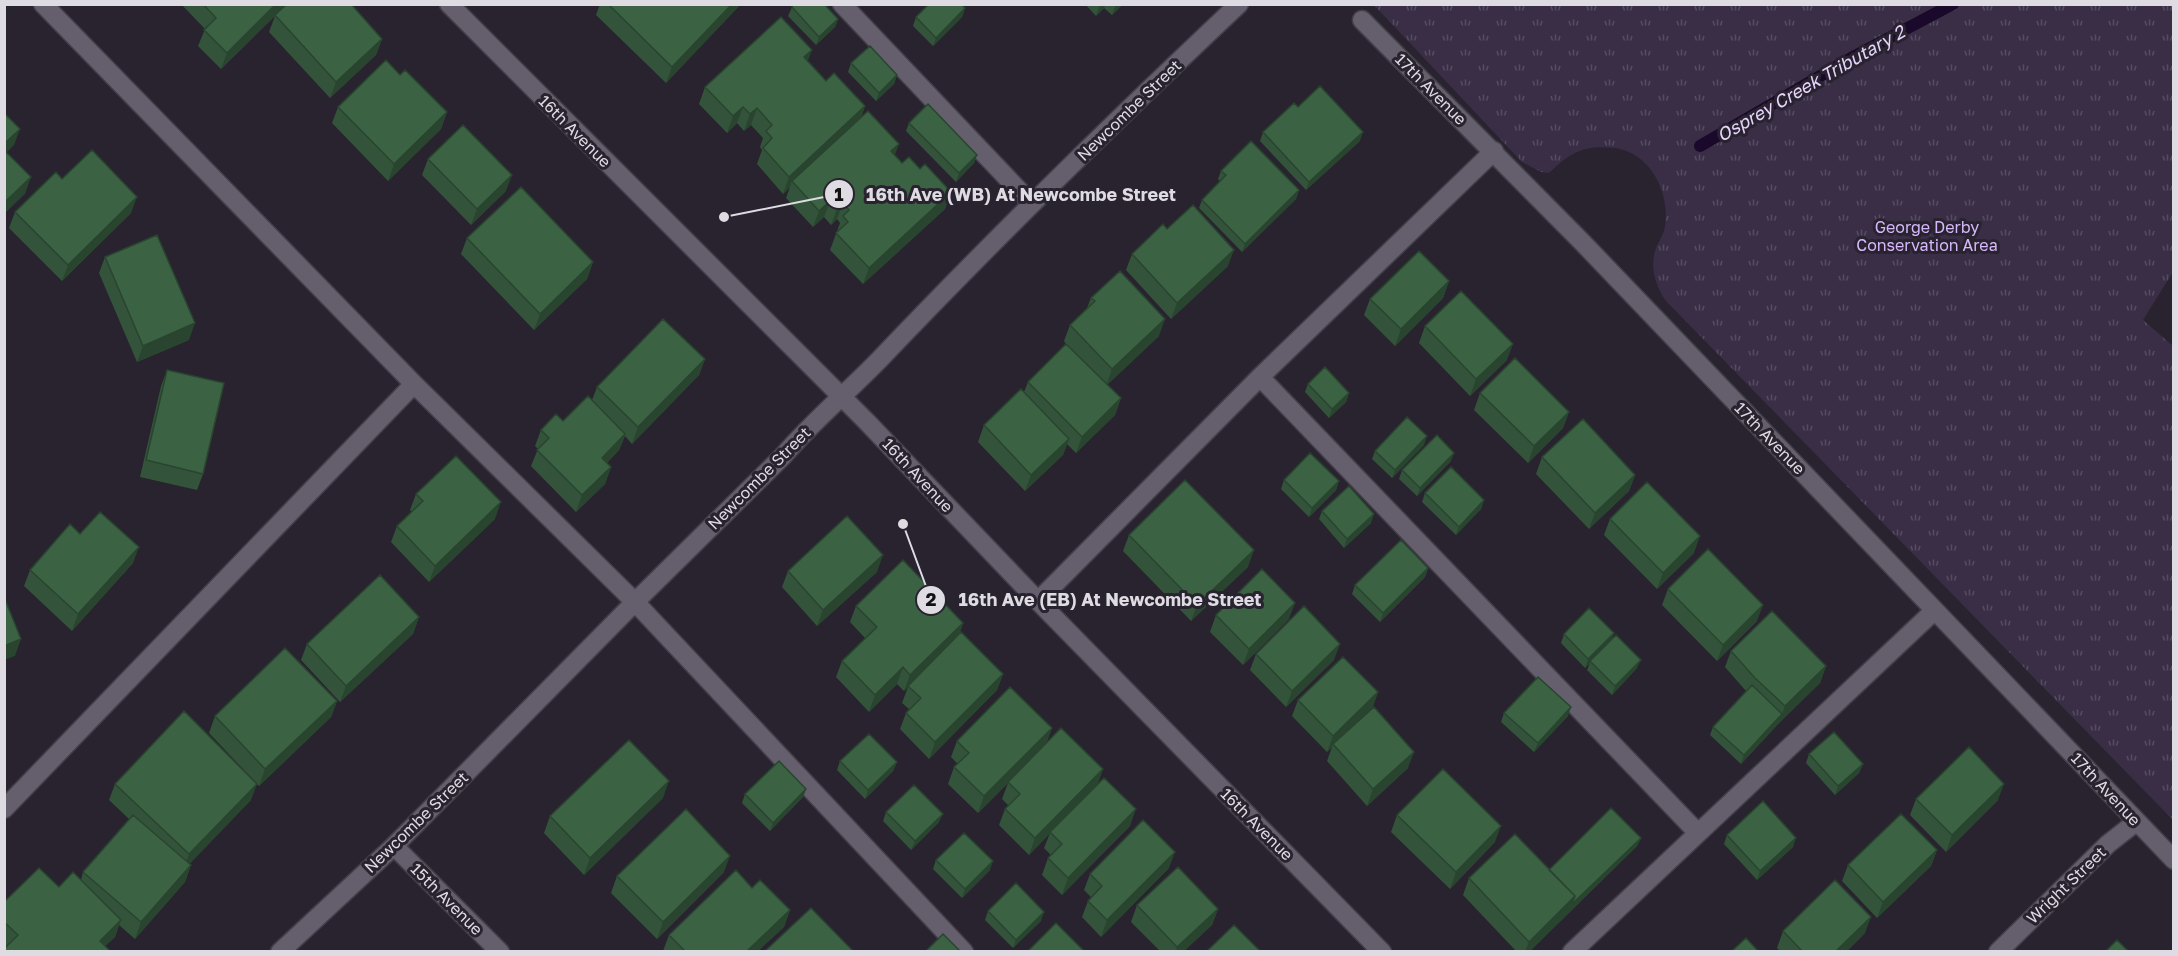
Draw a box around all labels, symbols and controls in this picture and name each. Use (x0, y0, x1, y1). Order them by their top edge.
water label: Osprey Creek Tributary 2 (1713, 19, 1910, 146)
street label: 17th Avenue (1391, 49, 1471, 129)
street label: Newcombe Street (1073, 55, 1185, 165)
street label: 16th Avenue (535, 91, 615, 171)
callout: 16th Ave (WB) At Newcombe Street (824, 176, 1188, 212)
text: 1 (834, 183, 844, 205)
text: 16th Ave (WB) At Newcombe Street (866, 183, 1176, 205)
park label: George Derby Conservation Area (1856, 217, 1998, 255)
street label: 17th Avenue (1731, 398, 1809, 478)
street label: Newcombe Street (703, 422, 815, 534)
street label: 16th Avenue (879, 434, 957, 516)
callout: 16th Ave (EB) At Newcombe Street (916, 582, 1273, 618)
text: 2 (926, 588, 937, 610)
text: 16th Ave (EB) At Newcombe Street (958, 588, 1262, 610)
street label: 17th Avenue (2067, 748, 2145, 830)
street label: Newcombe Street (360, 767, 472, 877)
street label: 16th Avenue (1217, 784, 1297, 864)
street label: Wright Street (2022, 842, 2110, 928)
street label: 15th Avenue (407, 859, 487, 939)

